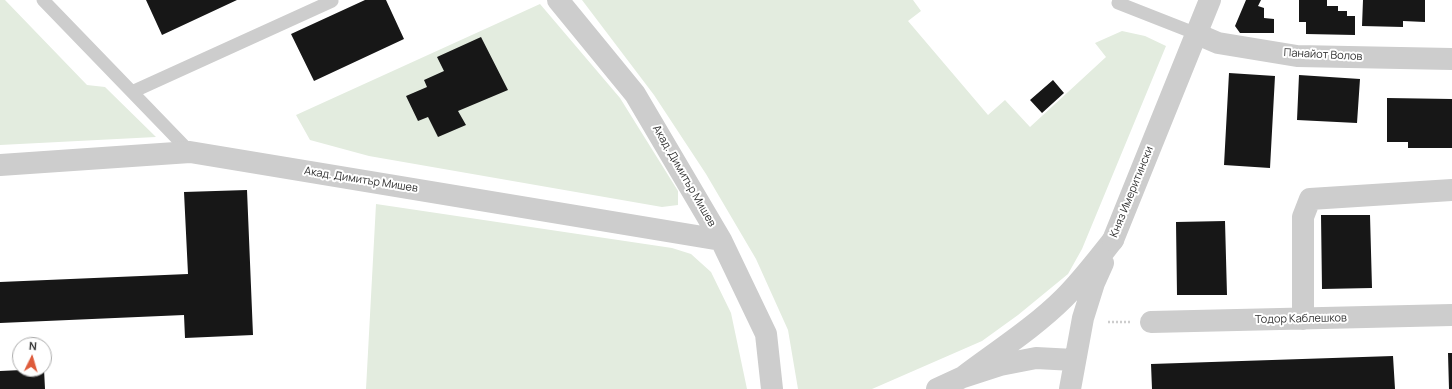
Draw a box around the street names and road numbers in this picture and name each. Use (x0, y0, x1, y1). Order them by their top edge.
street label: Панайот Волов (1283, 46, 1363, 64)
street label: Акад. Димитър Мишев (650, 123, 718, 229)
street label: Княз Имеритински (1108, 144, 1156, 240)
street label: Акад. Димитър Мишев (303, 164, 419, 196)
street label: Тодор Каблешков (1255, 312, 1347, 326)

